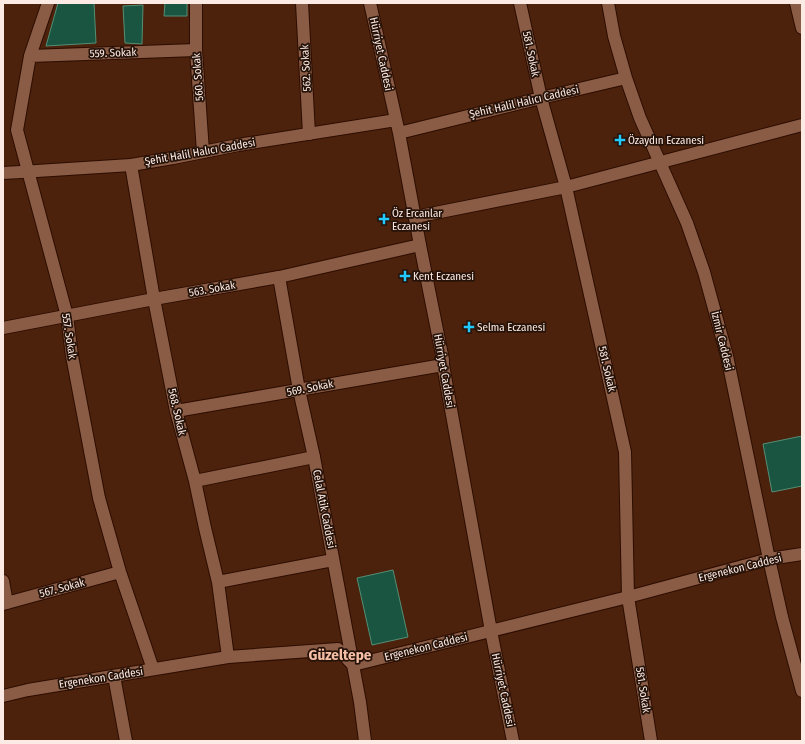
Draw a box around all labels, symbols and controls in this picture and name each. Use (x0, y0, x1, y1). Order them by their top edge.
street label: Hürriyet Caddesi (367, 16, 395, 92)
street label: 581. Sokak (520, 30, 542, 79)
street label: 562. Sokak (298, 43, 314, 92)
street label: 559. Sokak (89, 46, 138, 60)
street label: 560. Sokak (190, 52, 206, 101)
street label: Şehit Halil Halıcı Caddesi (468, 83, 580, 121)
place label: Özaydın Eczanesi (628, 134, 704, 147)
marker: Özaydın Eczanesi (615, 135, 625, 145)
street label: Şehit Halil Halıcı Caddesi (144, 136, 256, 168)
place label: Öz Ercanlar Eczanesi (392, 207, 442, 233)
marker: Öz Ercanlar Eczanesi (379, 214, 389, 224)
place label: Kent Eczanesi (413, 270, 474, 283)
marker: Kent Eczanesi (400, 271, 410, 281)
street label: 563. Sokak (188, 278, 237, 299)
street label: İzmir Caddesi (708, 310, 737, 372)
street label: 557. Sokak (59, 312, 79, 361)
place label: Selma Eczanesi (477, 321, 545, 334)
marker: Selma Eczanesi (464, 322, 474, 332)
street label: Hürriyet Caddesi (431, 333, 457, 409)
street label: 581. Sokak (595, 345, 619, 394)
street label: 569. Sokak (286, 377, 335, 399)
street label: 568. Sokak (165, 387, 189, 438)
street label: Celal Atik Caddesi (310, 469, 338, 550)
street label: Ergenekon Caddesi (697, 551, 783, 585)
street label: 567. Sokak (38, 575, 87, 600)
street label: Ergenekon Caddesi (383, 630, 469, 664)
district label: Güzeltepe (309, 646, 372, 664)
street label: Hürriyet Caddesi (489, 652, 517, 728)
street label: Ergenekon Caddesi (58, 665, 144, 691)
street label: 581. Sokak (633, 666, 653, 715)

